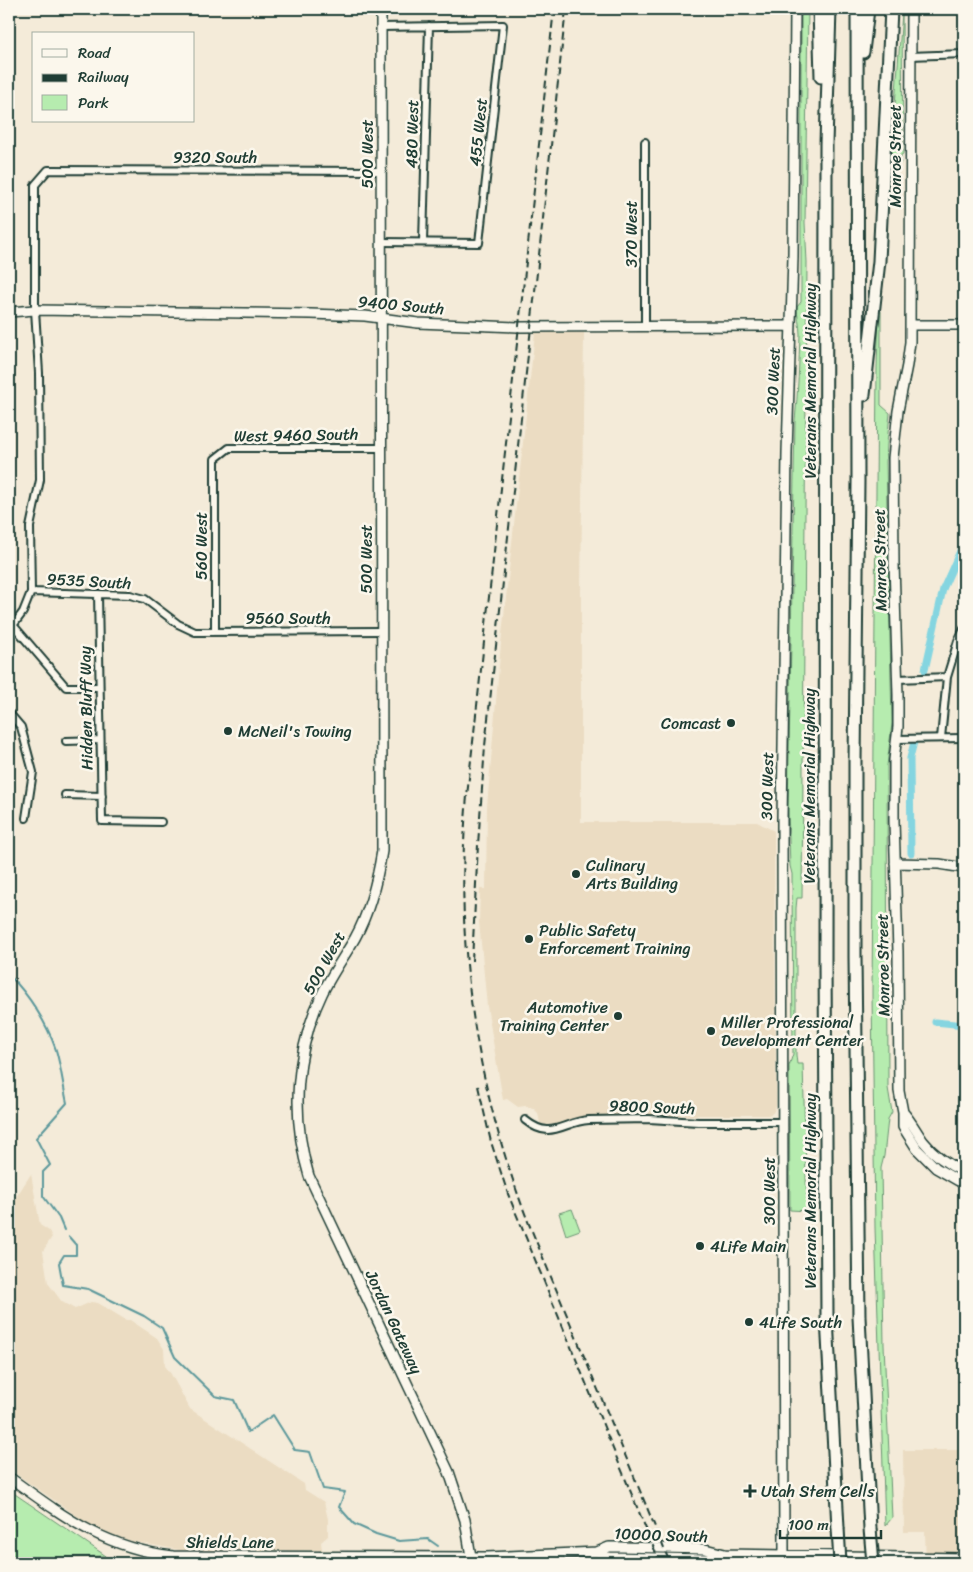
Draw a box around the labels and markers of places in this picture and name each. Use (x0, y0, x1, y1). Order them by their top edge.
place label: Comcast (661, 709, 721, 738)
place label: McNeil's Towing (238, 717, 352, 746)
marker: Comcast (725, 717, 737, 729)
marker: McNeil's Towing (222, 725, 234, 737)
place label: Culinary Arts Building (585, 851, 678, 898)
marker: Culinary Arts Building (570, 868, 582, 880)
place label: Public Safety Enforcement Training (539, 916, 690, 963)
marker: Public Safety Enforcement Training (523, 933, 535, 945)
place label: Automotive Training Center (500, 993, 609, 1040)
place label: Miller Professional Development Center (721, 1008, 865, 1055)
marker: Automotive Training Center (612, 1010, 624, 1022)
marker: Miller Professional Development Center (705, 1025, 717, 1037)
place label: 4Life Main (710, 1232, 786, 1261)
marker: 4Life Main (694, 1240, 706, 1252)
place label: 4Life South (759, 1308, 842, 1337)
marker: 4Life South (743, 1316, 755, 1328)
place label: Utah Stem Cells (761, 1477, 875, 1506)
marker: Utah Stem Cells (743, 1484, 757, 1498)

